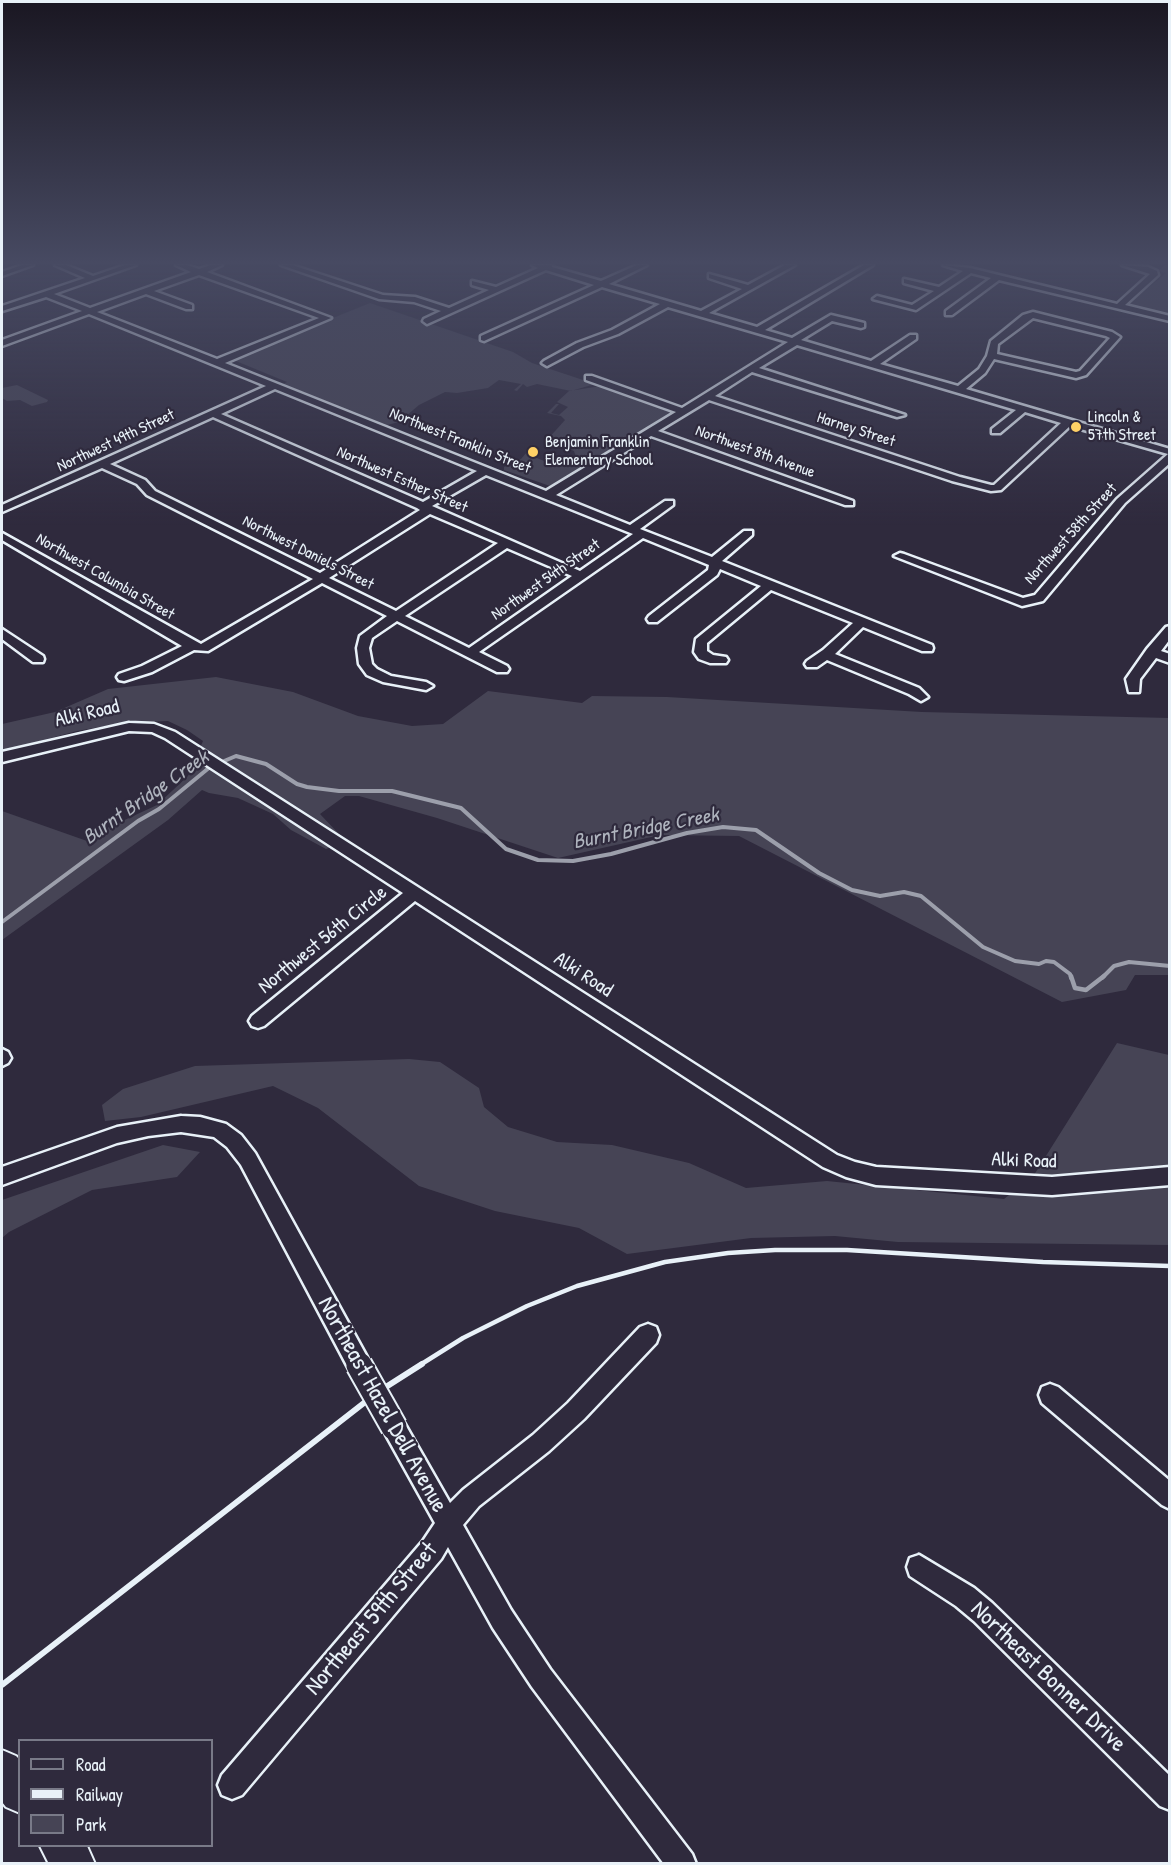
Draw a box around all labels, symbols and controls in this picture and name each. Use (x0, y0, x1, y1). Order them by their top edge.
street label: Northwest Franklin Street (387, 404, 533, 478)
street label: Northwest 49th Street (54, 405, 178, 477)
street label: Harney Street (814, 408, 898, 452)
place label: Lincoln & 57th Street (1088, 408, 1156, 446)
marker: Lincoln & 57th Street (1069, 420, 1083, 434)
street label: Northwest 8th Avenue (693, 421, 817, 483)
place label: Benjamin Franklin Elementary School (545, 433, 653, 471)
street label: Northwest Esther Street (334, 442, 470, 518)
marker: Benjamin Franklin Elementary School (526, 445, 540, 459)
street label: Northwest 58th Street (1021, 480, 1121, 588)
street label: Northwest Daniels Street (239, 512, 377, 594)
street label: Northwest Columbia Street (32, 530, 178, 624)
street label: Northwest 54th Street (488, 535, 604, 625)
street label: Alki Road (53, 695, 121, 733)
water label: Burnt Bridge Creek (78, 745, 214, 851)
water label: Burnt Bridge Creek (571, 803, 721, 855)
street label: Northwest 56th Circle (254, 881, 392, 999)
street label: Alki Road (549, 947, 617, 1003)
street label: Alki Road (991, 1148, 1057, 1174)
street label: Northeast Hazel Dell Avenue (311, 1292, 453, 1518)
street label: Northeast 59th Street (300, 1537, 444, 1701)
street label: Northeast Bonner Drive (964, 1595, 1132, 1759)
legend (18, 1739, 213, 1847)
text: Road (76, 1752, 106, 1777)
text: Railway (76, 1782, 123, 1807)
text: Park (76, 1812, 106, 1837)

